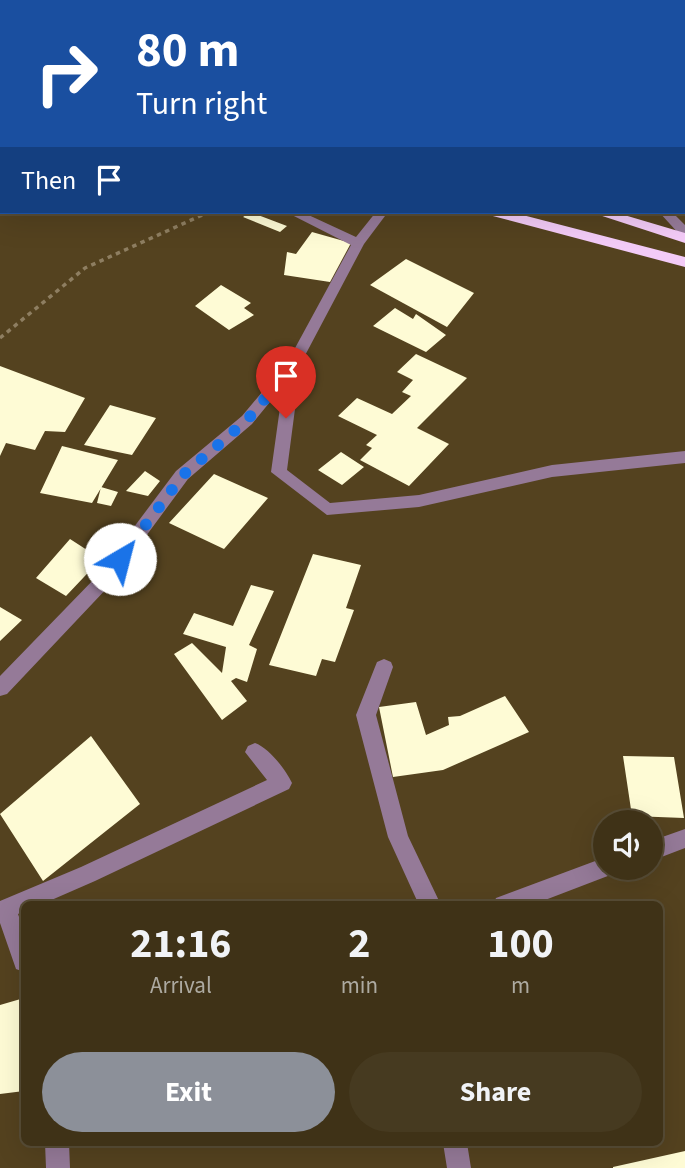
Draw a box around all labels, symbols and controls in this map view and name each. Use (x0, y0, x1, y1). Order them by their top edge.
text: 80 m (136, 16, 240, 86)
icon: right (21, 28, 112, 119)
text: Turn right (136, 81, 267, 127)
icon: arrive (90, 161, 128, 199)
text: Then (21, 162, 76, 199)
pin (256, 346, 316, 418)
icon: arrive (267, 357, 305, 395)
position arrow (83, 522, 157, 596)
map controls (593, 810, 663, 880)
button: sound (593, 810, 663, 880)
text: 21:16 (130, 914, 232, 974)
text: 2 (348, 914, 370, 974)
text: 100 (487, 914, 554, 974)
text: Arrival (150, 969, 212, 1002)
text: min (341, 969, 378, 1002)
text: m (511, 969, 530, 1002)
button: Exit (42, 1052, 335, 1132)
button: Share (349, 1052, 642, 1132)

